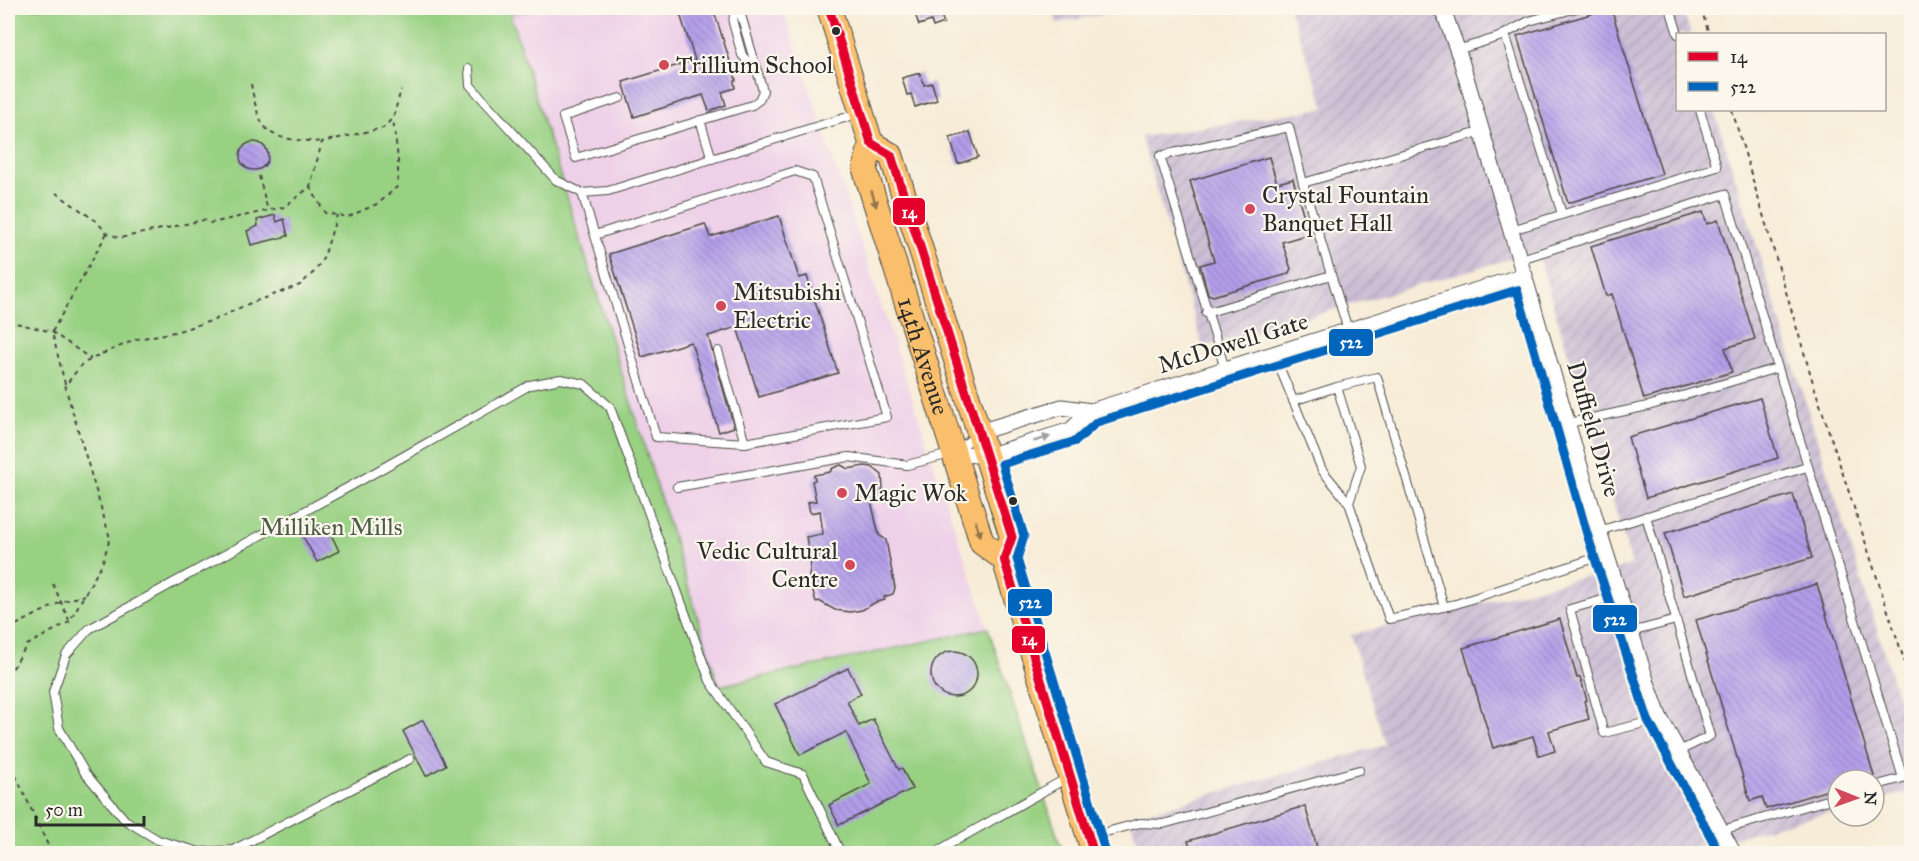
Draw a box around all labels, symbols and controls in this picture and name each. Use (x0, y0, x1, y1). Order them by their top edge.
unlabelled marker (830, 25, 842, 37)
legend (1676, 33, 1886, 111)
text: 14 (1730, 46, 1748, 68)
place label: Trillium School (676, 50, 834, 80)
marker: Trillium School (657, 58, 671, 72)
text: 522 (1730, 76, 1756, 98)
place label: Crystal Fountain Banquet Hall (1262, 180, 1429, 238)
one-way arrow (870, 190, 879, 208)
line badge: 14 (892, 197, 926, 226)
marker: Crystal Fountain Banquet Hall (1243, 202, 1257, 216)
text: 14 (901, 203, 918, 223)
place label: Mitsubishi Electric (733, 277, 842, 335)
street label: 14th Avenue (891, 293, 956, 419)
marker: Mitsubishi Electric (714, 299, 728, 313)
street label: McDowell Gate (1154, 306, 1312, 380)
line badge: 522 (1328, 328, 1374, 357)
text: 522 (1339, 333, 1364, 352)
street label: Duffield Drive (1560, 358, 1628, 500)
one-way arrow (1033, 434, 1051, 443)
place label: Magic Wok (854, 478, 968, 508)
marker: Magic Wok (835, 486, 849, 500)
unlabelled marker (1007, 495, 1019, 507)
park label: Milliken Mills (259, 512, 403, 542)
one-way arrow (974, 520, 983, 538)
place label: Vedic Cultural Centre (696, 536, 839, 594)
marker: Vedic Cultural Centre (843, 558, 857, 572)
line badge: 522 (1007, 588, 1053, 617)
text: 522 (1018, 593, 1043, 612)
line badge: 522 (1592, 604, 1638, 633)
text: 522 (1603, 610, 1628, 629)
line badge: 14 (1011, 625, 1046, 654)
text: 14 (1021, 630, 1038, 650)
north arrow (1826, 768, 1886, 828)
scale bar (36, 789, 144, 827)
text: N (1861, 791, 1880, 806)
text: 50 m (45, 799, 83, 821)

